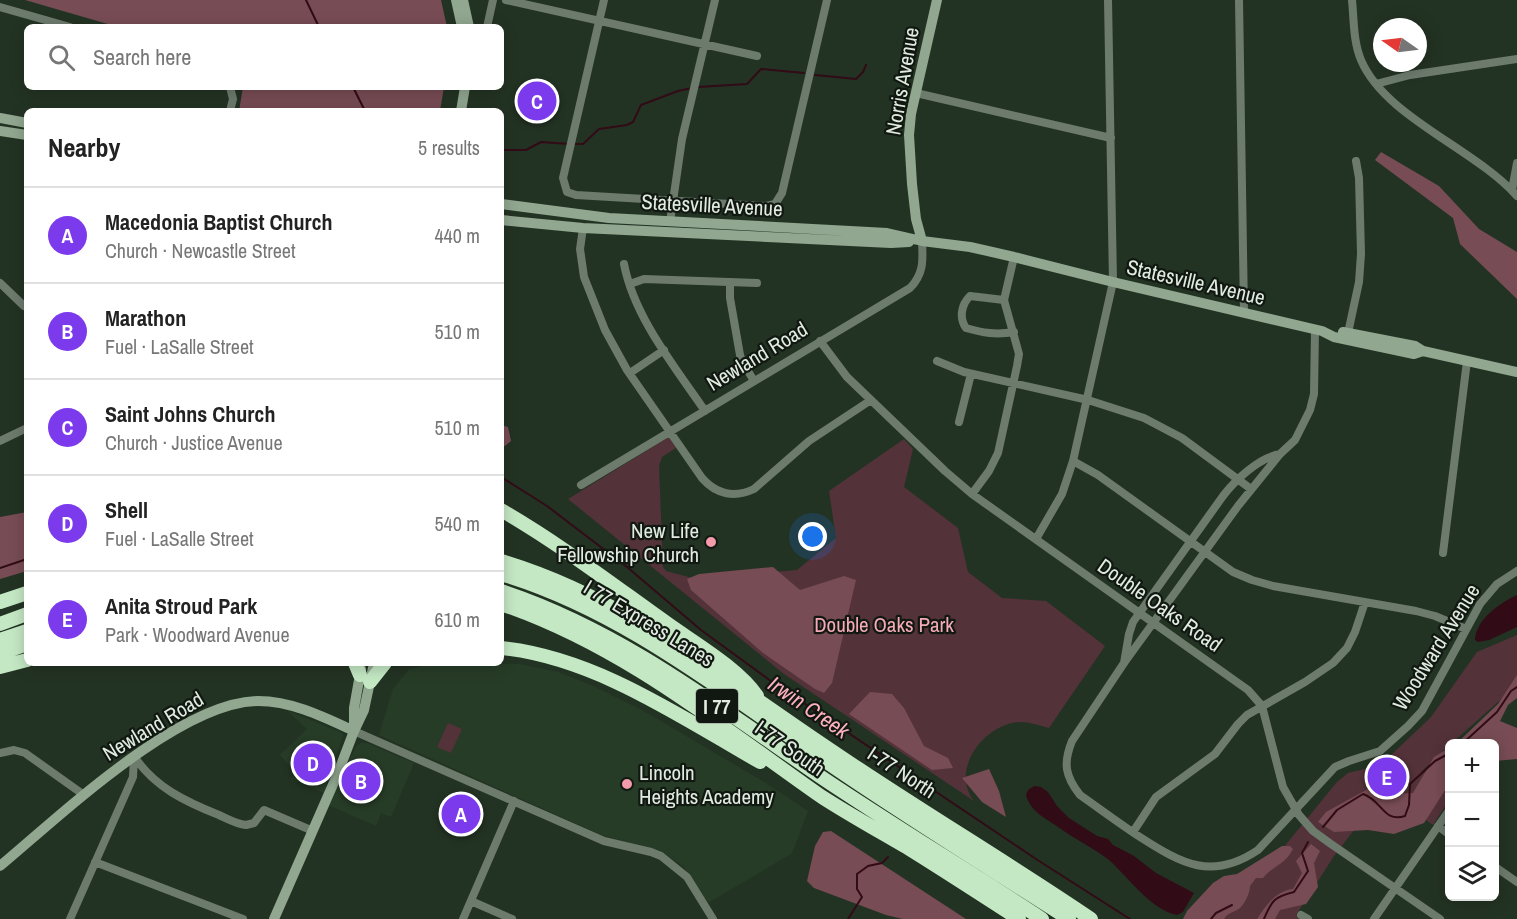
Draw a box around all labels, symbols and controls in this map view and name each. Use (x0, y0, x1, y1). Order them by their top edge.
north arrow (1373, 18, 1427, 72)
search box (24, 24, 504, 90)
street label: Norris Avenue (878, 25, 926, 137)
icon: search (45, 41, 78, 74)
text: Search here (93, 42, 191, 72)
pin: C (518, 78, 556, 124)
text: Nearby (48, 130, 120, 165)
text: 5 results (418, 134, 480, 161)
street label: Statesville Avenue (641, 187, 783, 223)
text: Macedonia Baptist Church (105, 207, 333, 237)
text: A (62, 222, 73, 249)
text: 440 m (434, 222, 480, 249)
text: Church · Newcastle Street (105, 237, 296, 264)
street label: Statesville Avenue (1124, 252, 1268, 312)
text: Marathon (105, 303, 186, 333)
street label: Newland Road (701, 314, 813, 398)
text: B (62, 318, 73, 345)
text: 510 m (434, 318, 480, 345)
text: Fuel · LaSalle Street (105, 333, 254, 360)
text: Saint Johns Church (105, 399, 275, 429)
text: C (62, 414, 73, 441)
text: 510 m (434, 414, 480, 441)
text: Church · Justice Avenue (105, 429, 283, 456)
text: Shell (105, 495, 148, 525)
text: D (62, 510, 73, 537)
text: 540 m (434, 510, 480, 537)
place label: New Life Fellowship Church (557, 516, 699, 569)
your location (798, 522, 827, 551)
text: Fuel · LaSalle Street (105, 525, 254, 552)
marker: New Life Fellowship Church (704, 535, 718, 549)
street label: Double Oaks Road (1092, 551, 1228, 659)
street label: I 77 Express Lanes (578, 573, 720, 673)
street label: Woodward Avenue (1386, 578, 1486, 716)
text: Anita Stroud Park (105, 591, 257, 621)
text: E (62, 606, 73, 633)
text: 610 m (434, 606, 480, 633)
park label: Double Oaks Park (814, 610, 954, 639)
text: Park · Woodward Avenue (105, 621, 290, 648)
water label: Irwin Creek (762, 669, 856, 746)
street label: Newland Road (97, 684, 209, 768)
road number: I 77 (696, 689, 738, 723)
street label: I-77 South (749, 713, 831, 783)
street label: I-77 North (862, 739, 942, 805)
map controls (1445, 739, 1499, 901)
button: + (1445, 739, 1499, 793)
pin: D (294, 740, 332, 786)
pin: E (1368, 754, 1406, 800)
pin: B (342, 758, 380, 804)
place label: Lincoln Heights Academy (639, 758, 774, 811)
marker: Lincoln Heights Academy (620, 777, 634, 791)
pin: A (442, 792, 480, 836)
button: − (1445, 793, 1499, 847)
button: layers (1445, 847, 1499, 901)

